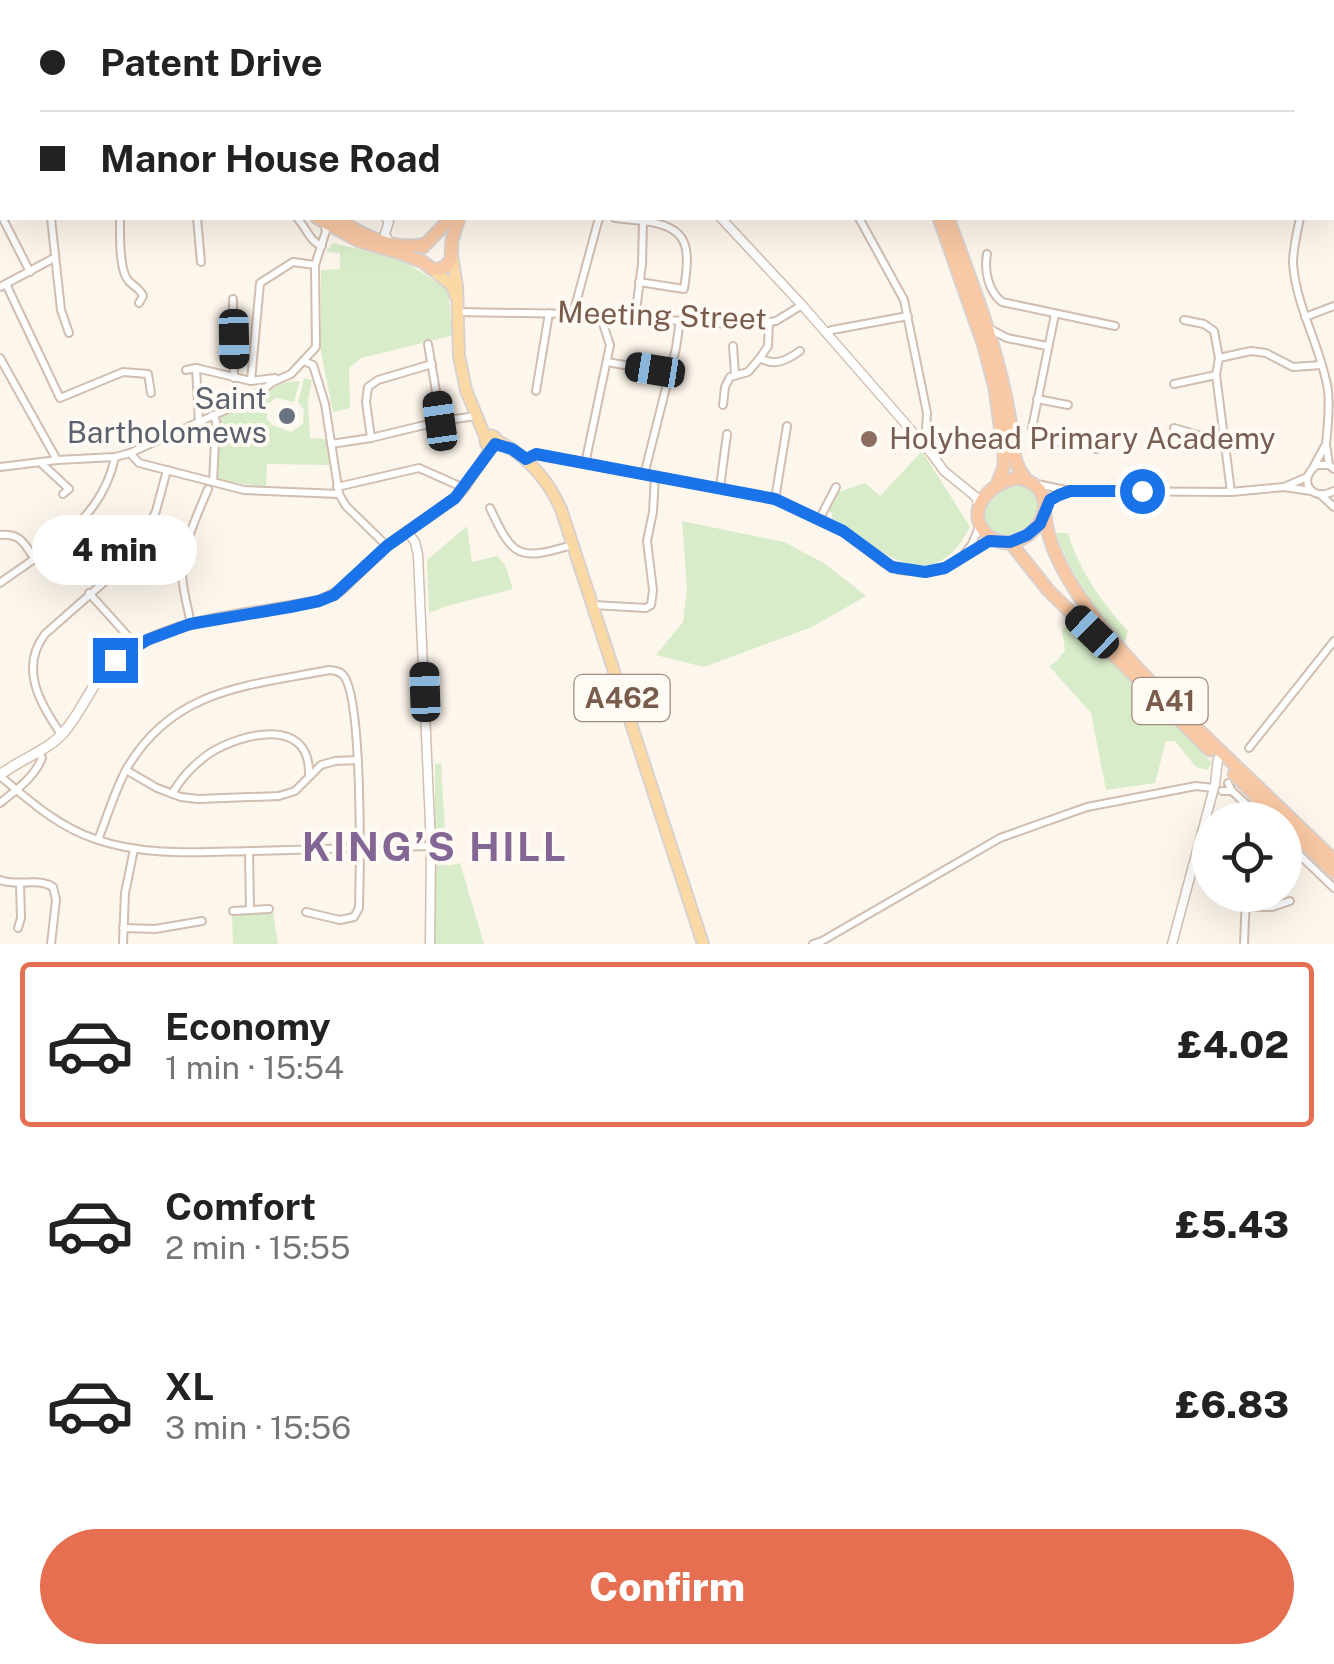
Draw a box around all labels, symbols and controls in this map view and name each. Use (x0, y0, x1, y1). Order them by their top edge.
text: Patent Drive (100, 40, 323, 85)
text: Manor House Road (100, 136, 441, 181)
street label: Meeting Street (557, 293, 768, 337)
car (218, 309, 250, 369)
car (623, 350, 687, 390)
place label: Saint Bartholomews (67, 380, 267, 450)
car (421, 389, 459, 453)
marker: Saint Bartholomews (276, 405, 298, 427)
place label: Holyhead Primary Academy (889, 420, 1275, 456)
marker: Holyhead Primary Academy (858, 428, 880, 450)
route start (1120, 469, 1165, 514)
callout: 4 min (32, 515, 198, 585)
text: 4 min (72, 531, 157, 568)
car (1060, 600, 1124, 664)
route end (93, 638, 138, 683)
car (409, 661, 441, 723)
road number: A462 (574, 675, 670, 721)
road number: A41 (1132, 678, 1208, 724)
map controls (1192, 802, 1302, 912)
button: locate (1192, 802, 1302, 912)
district label: KING’S HILL (302, 823, 568, 870)
icon: car (45, 1000, 135, 1090)
text: Economy (165, 1004, 331, 1049)
text: £4.02 (1177, 1022, 1289, 1067)
text: 1 min · 15:54 (165, 1049, 344, 1086)
icon: car (45, 1180, 135, 1270)
text: Comfort (165, 1184, 316, 1229)
text: £5.43 (1175, 1202, 1289, 1247)
text: 2 min · 15:55 (165, 1229, 351, 1266)
icon: car (45, 1360, 135, 1450)
text: XL (165, 1364, 214, 1409)
text: £6.83 (1175, 1382, 1289, 1427)
text: 3 min · 15:56 (165, 1409, 351, 1446)
button: Confirm (40, 1529, 1294, 1644)

